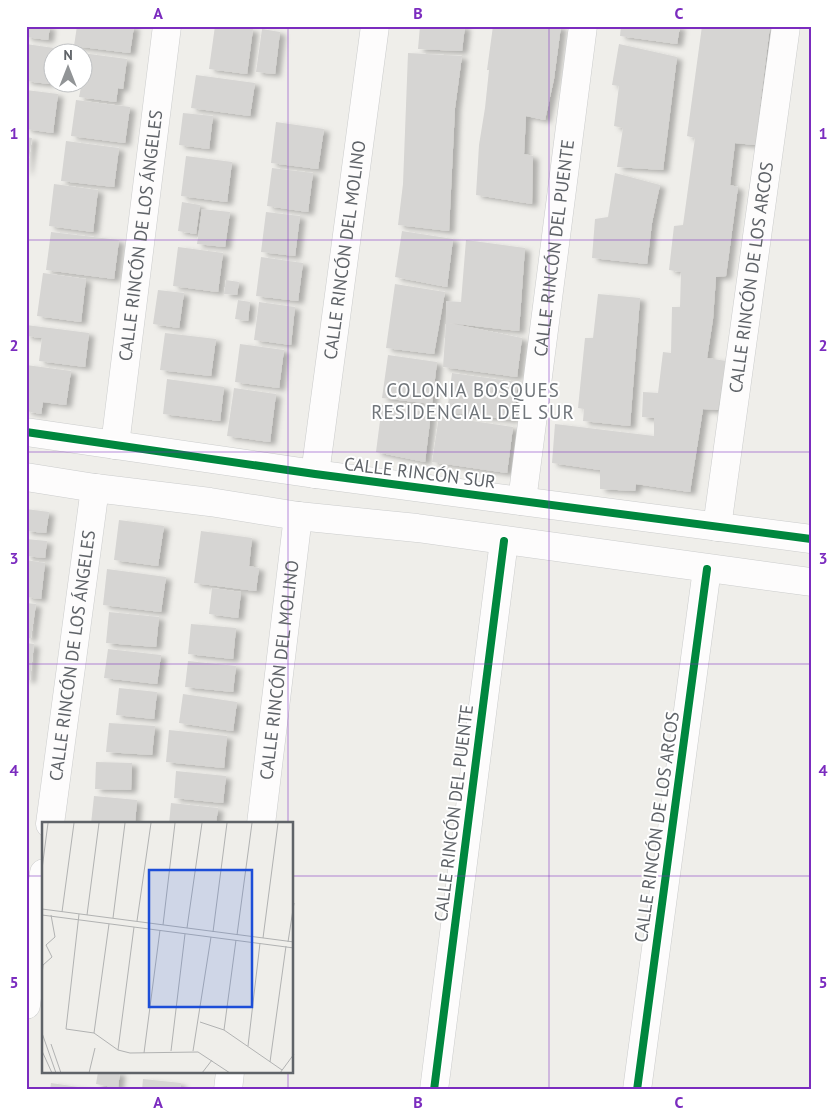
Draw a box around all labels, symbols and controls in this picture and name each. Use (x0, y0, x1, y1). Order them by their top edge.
text: A (153, 3, 163, 23)
text: B (413, 3, 423, 23)
text: C (675, 3, 684, 23)
north arrow (42, 42, 92, 92)
text: N (63, 46, 73, 64)
street label: CALLE RINCÓN DE LOS ÁNGELES (114, 109, 167, 362)
text: 1 (9, 123, 19, 143)
text: 1 (818, 123, 828, 143)
street label: CALLE RINCÓN DEL PUENTE (529, 138, 579, 358)
street label: CALLE RINCÓN DEL MOLINO (318, 139, 371, 361)
street label: CALLE RINCÓN DE LOS ARCOS (724, 160, 778, 394)
text: 2 (9, 335, 19, 355)
text: 2 (818, 335, 828, 355)
district label: COLONIA BOSQUES RESIDENCIAL DEL SUR (371, 378, 575, 424)
street label: CALLE RINCÓN SUR (343, 452, 497, 493)
street label: CALLE RINCÓN DE LOS ÁNGELES (44, 529, 100, 782)
text: 3 (9, 548, 19, 568)
text: 3 (818, 548, 828, 568)
street label: CALLE RINCÓN DEL MOLINO (254, 559, 304, 781)
street label: CALLE RINCÓN DEL PUENTE (429, 703, 478, 923)
street label: CALLE RINCÓN DE LOS ARCOS (629, 710, 684, 944)
text: 4 (9, 760, 19, 780)
text: 4 (818, 760, 828, 780)
inset map (42, 822, 294, 1074)
text: 5 (9, 972, 19, 992)
text: 5 (818, 972, 828, 992)
text: A (153, 1092, 163, 1112)
text: B (413, 1092, 423, 1112)
text: C (675, 1092, 684, 1112)

